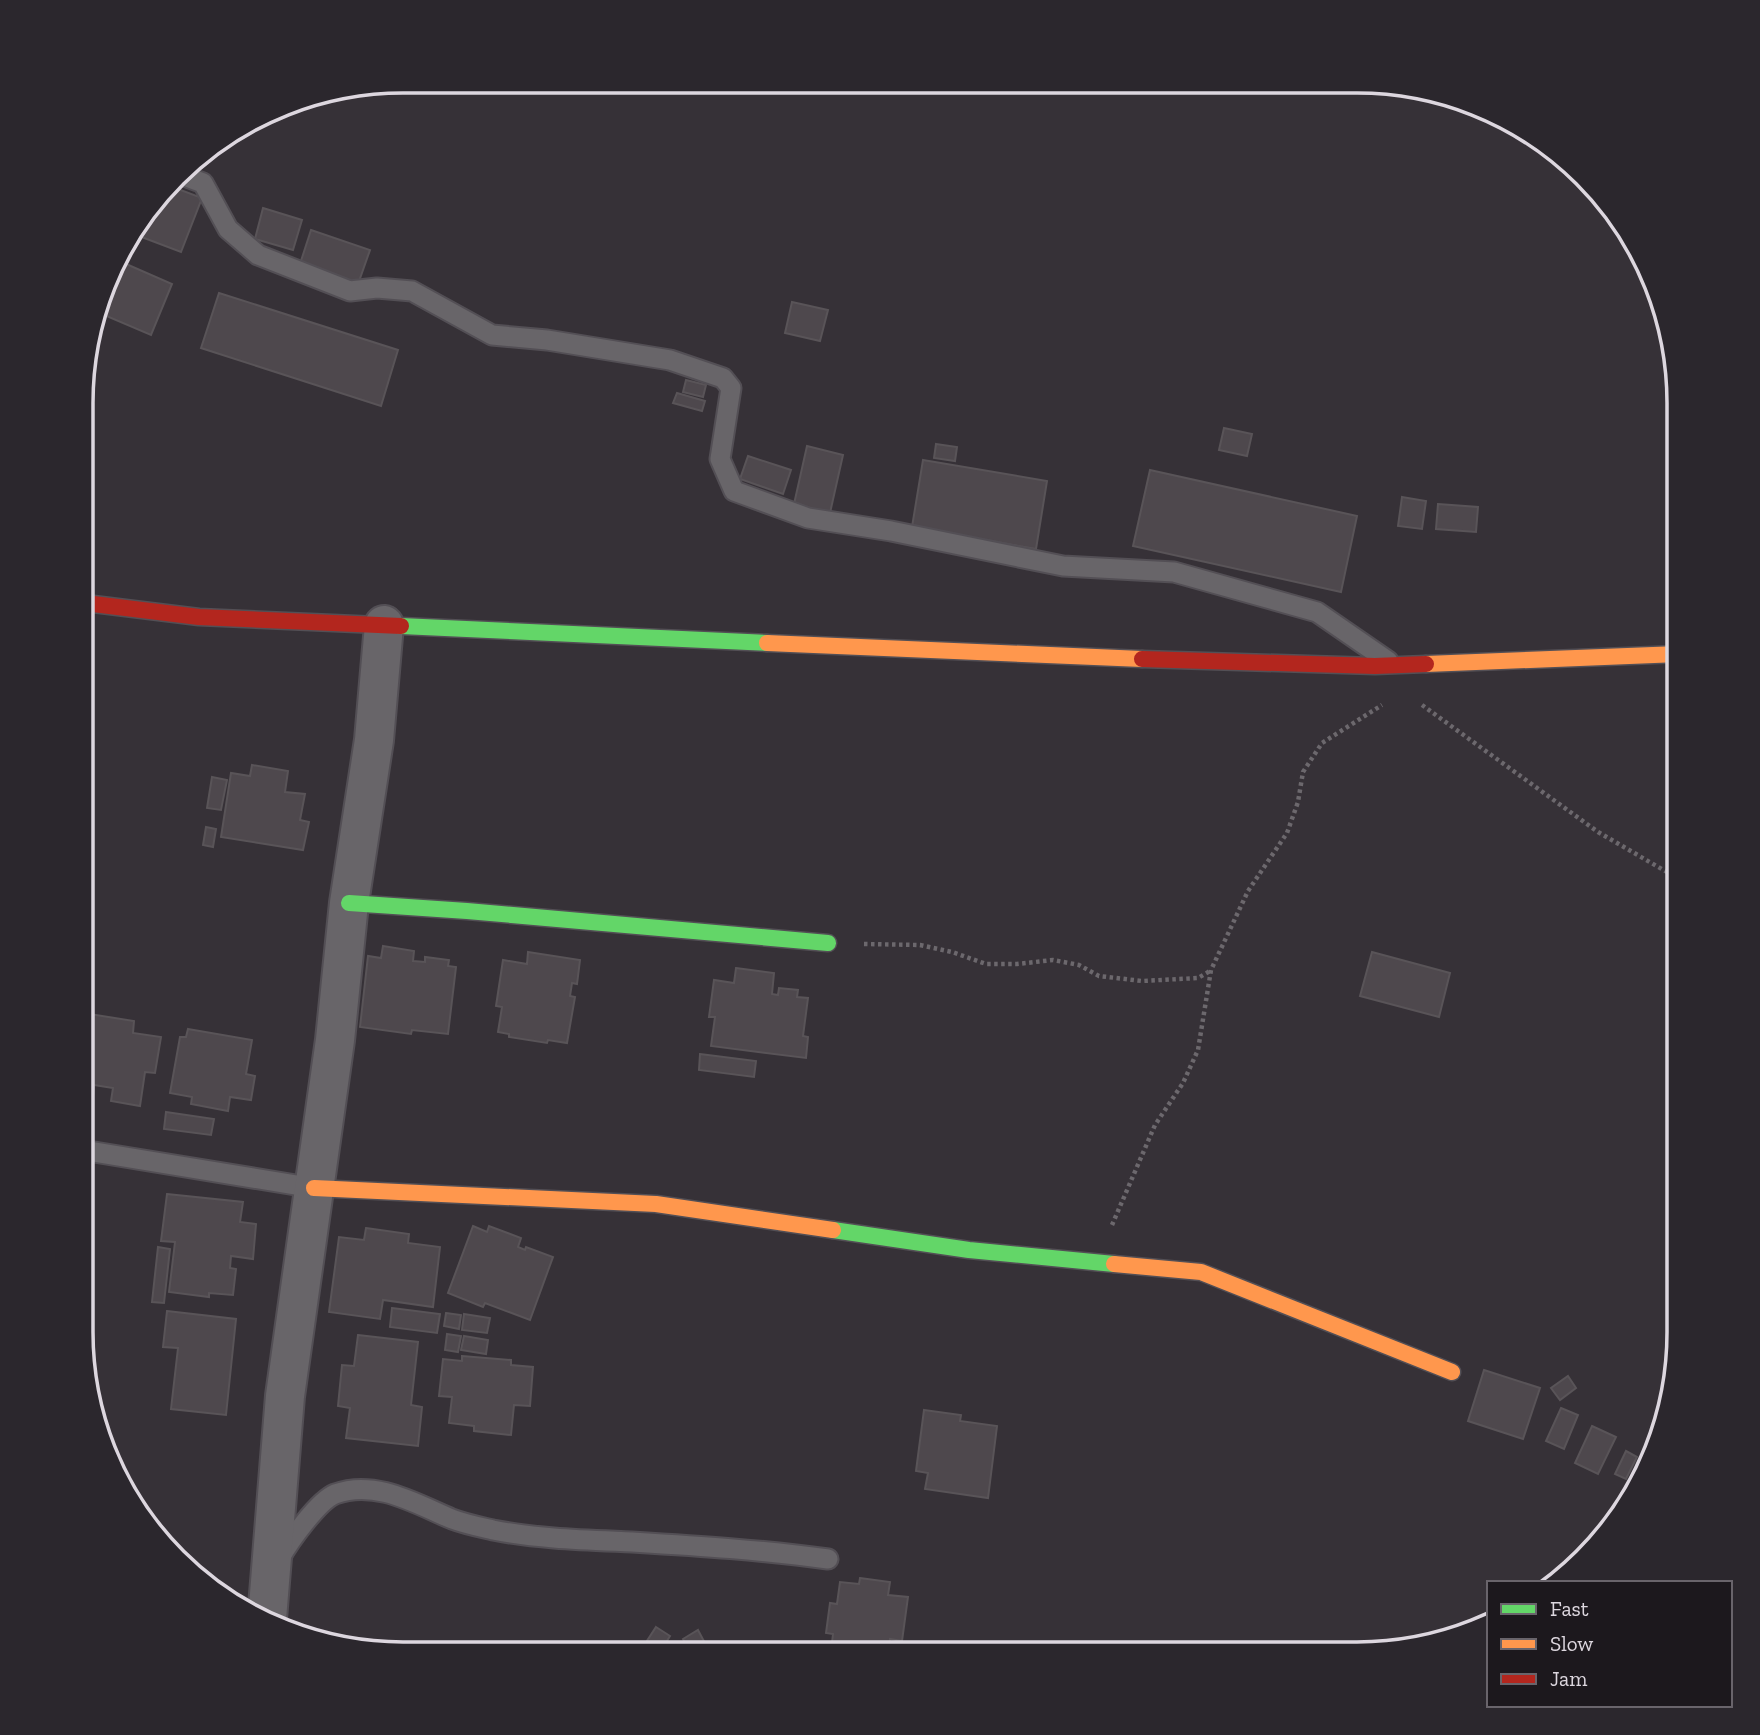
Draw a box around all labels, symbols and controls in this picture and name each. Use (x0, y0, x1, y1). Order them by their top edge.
legend (1487, 1581, 1732, 1707)
text: Fast (1550, 1596, 1589, 1621)
text: Slow (1550, 1631, 1593, 1656)
text: Jam (1550, 1666, 1587, 1691)

